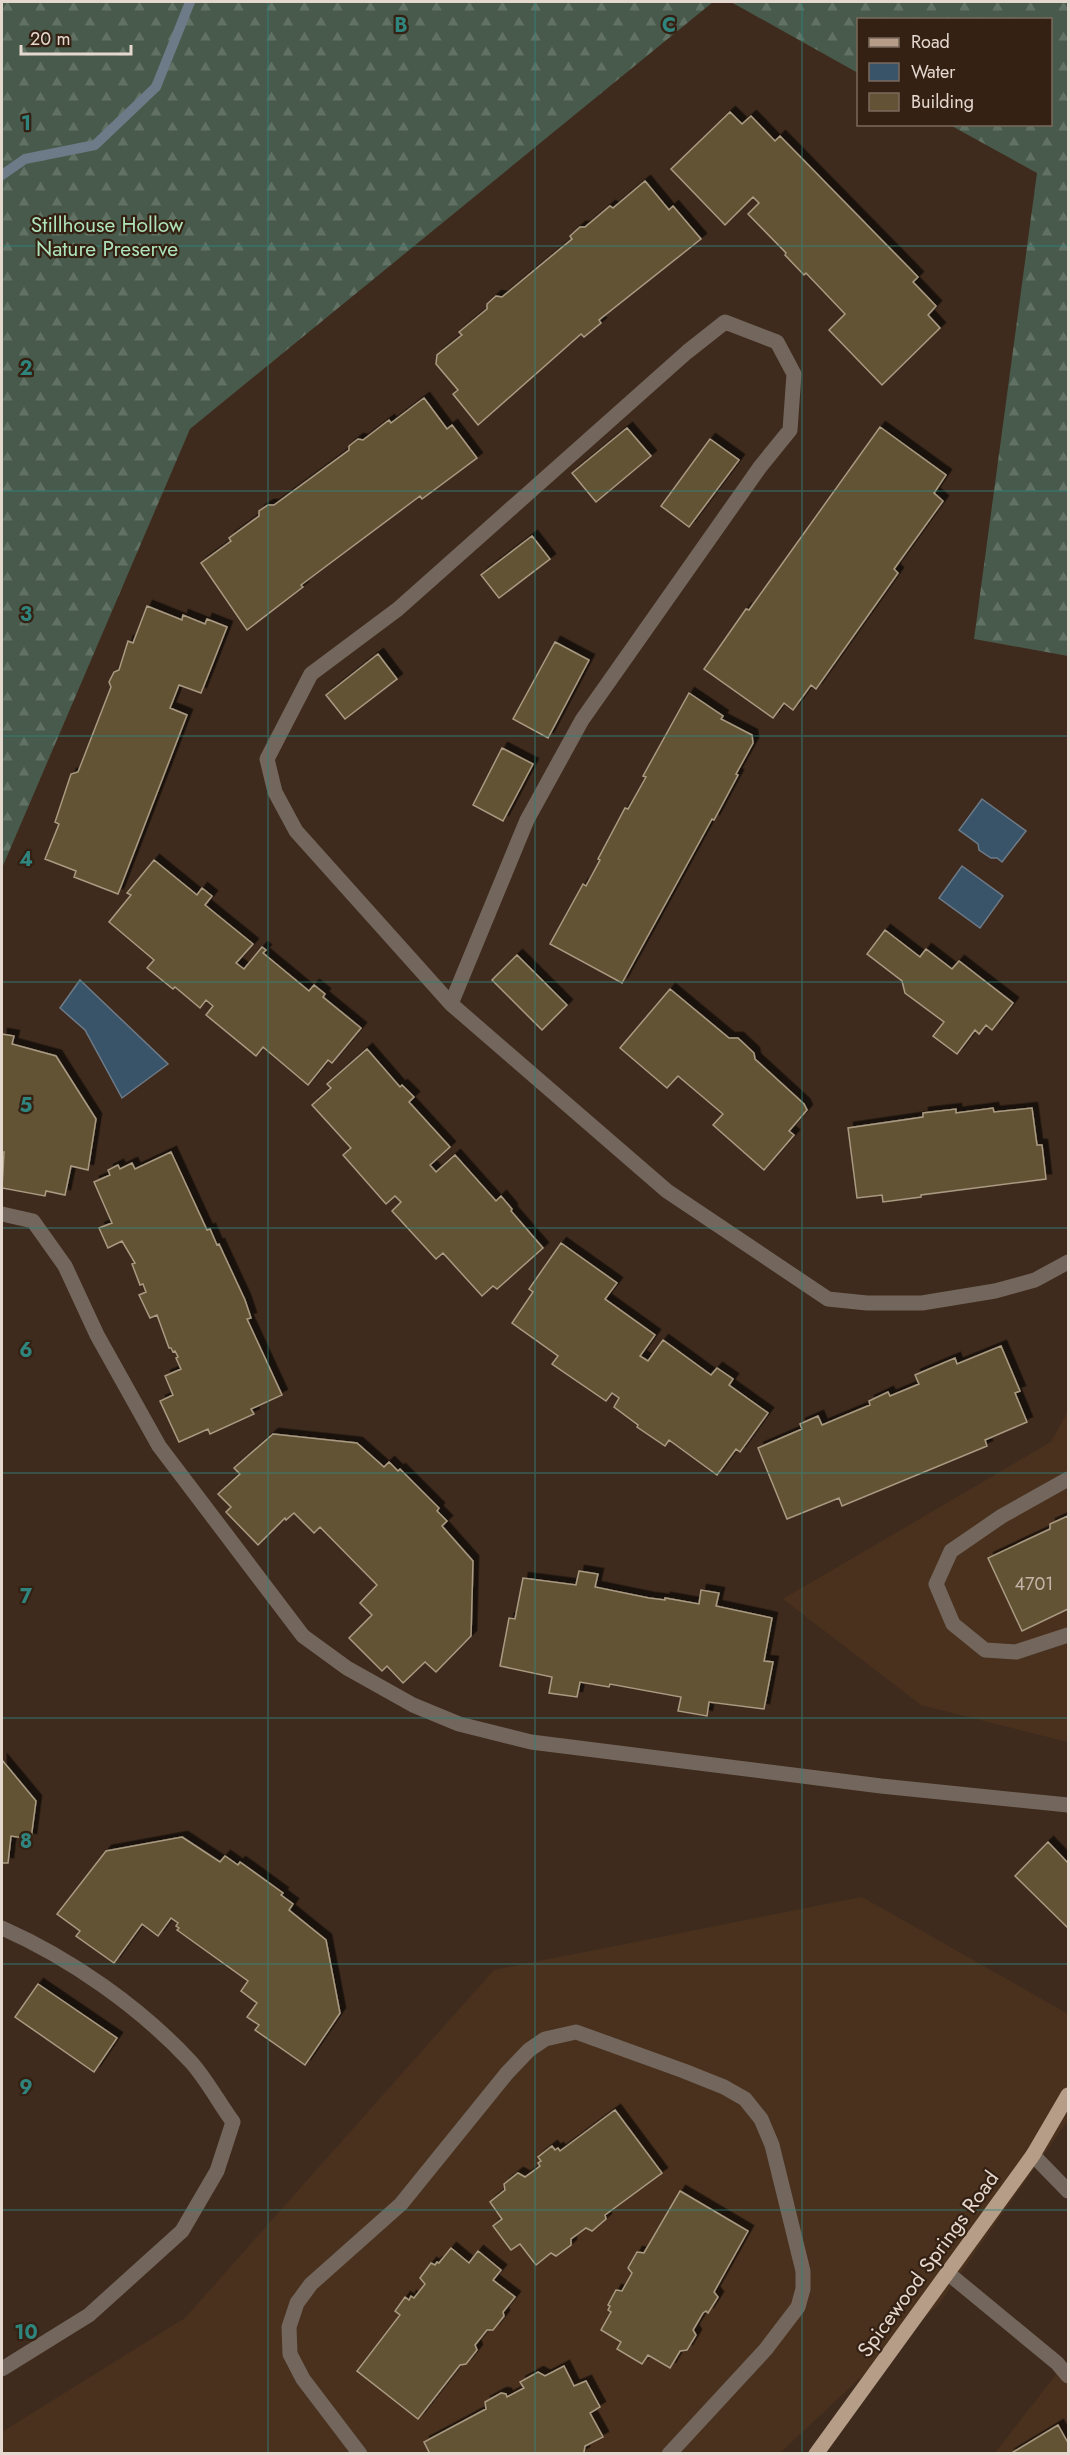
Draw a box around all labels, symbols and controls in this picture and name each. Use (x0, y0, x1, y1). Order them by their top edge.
text: B (394, 11, 408, 40)
text: C (662, 11, 676, 40)
scale bar (21, 18, 130, 56)
legend (857, 18, 1052, 126)
text: 20 m (30, 26, 70, 52)
text: Road (911, 29, 950, 55)
text: Water (911, 59, 956, 85)
text: Building (911, 89, 974, 115)
text: 1 (21, 109, 31, 138)
park label: Stillhouse Hollow Nature Preserve (31, 210, 184, 264)
text: 2 (19, 354, 33, 383)
text: 3 (20, 600, 32, 629)
text: 4 (19, 845, 33, 874)
text: 5 (20, 1091, 33, 1120)
text: 6 (19, 1336, 33, 1365)
house number: 4701 (1015, 1571, 1053, 1597)
text: 7 (20, 1582, 33, 1611)
text: 8 (20, 1827, 32, 1856)
text: 9 (19, 2073, 33, 2102)
street label: Spicewood Springs Road (850, 2165, 1006, 2363)
text: 10 (14, 2318, 38, 2347)

